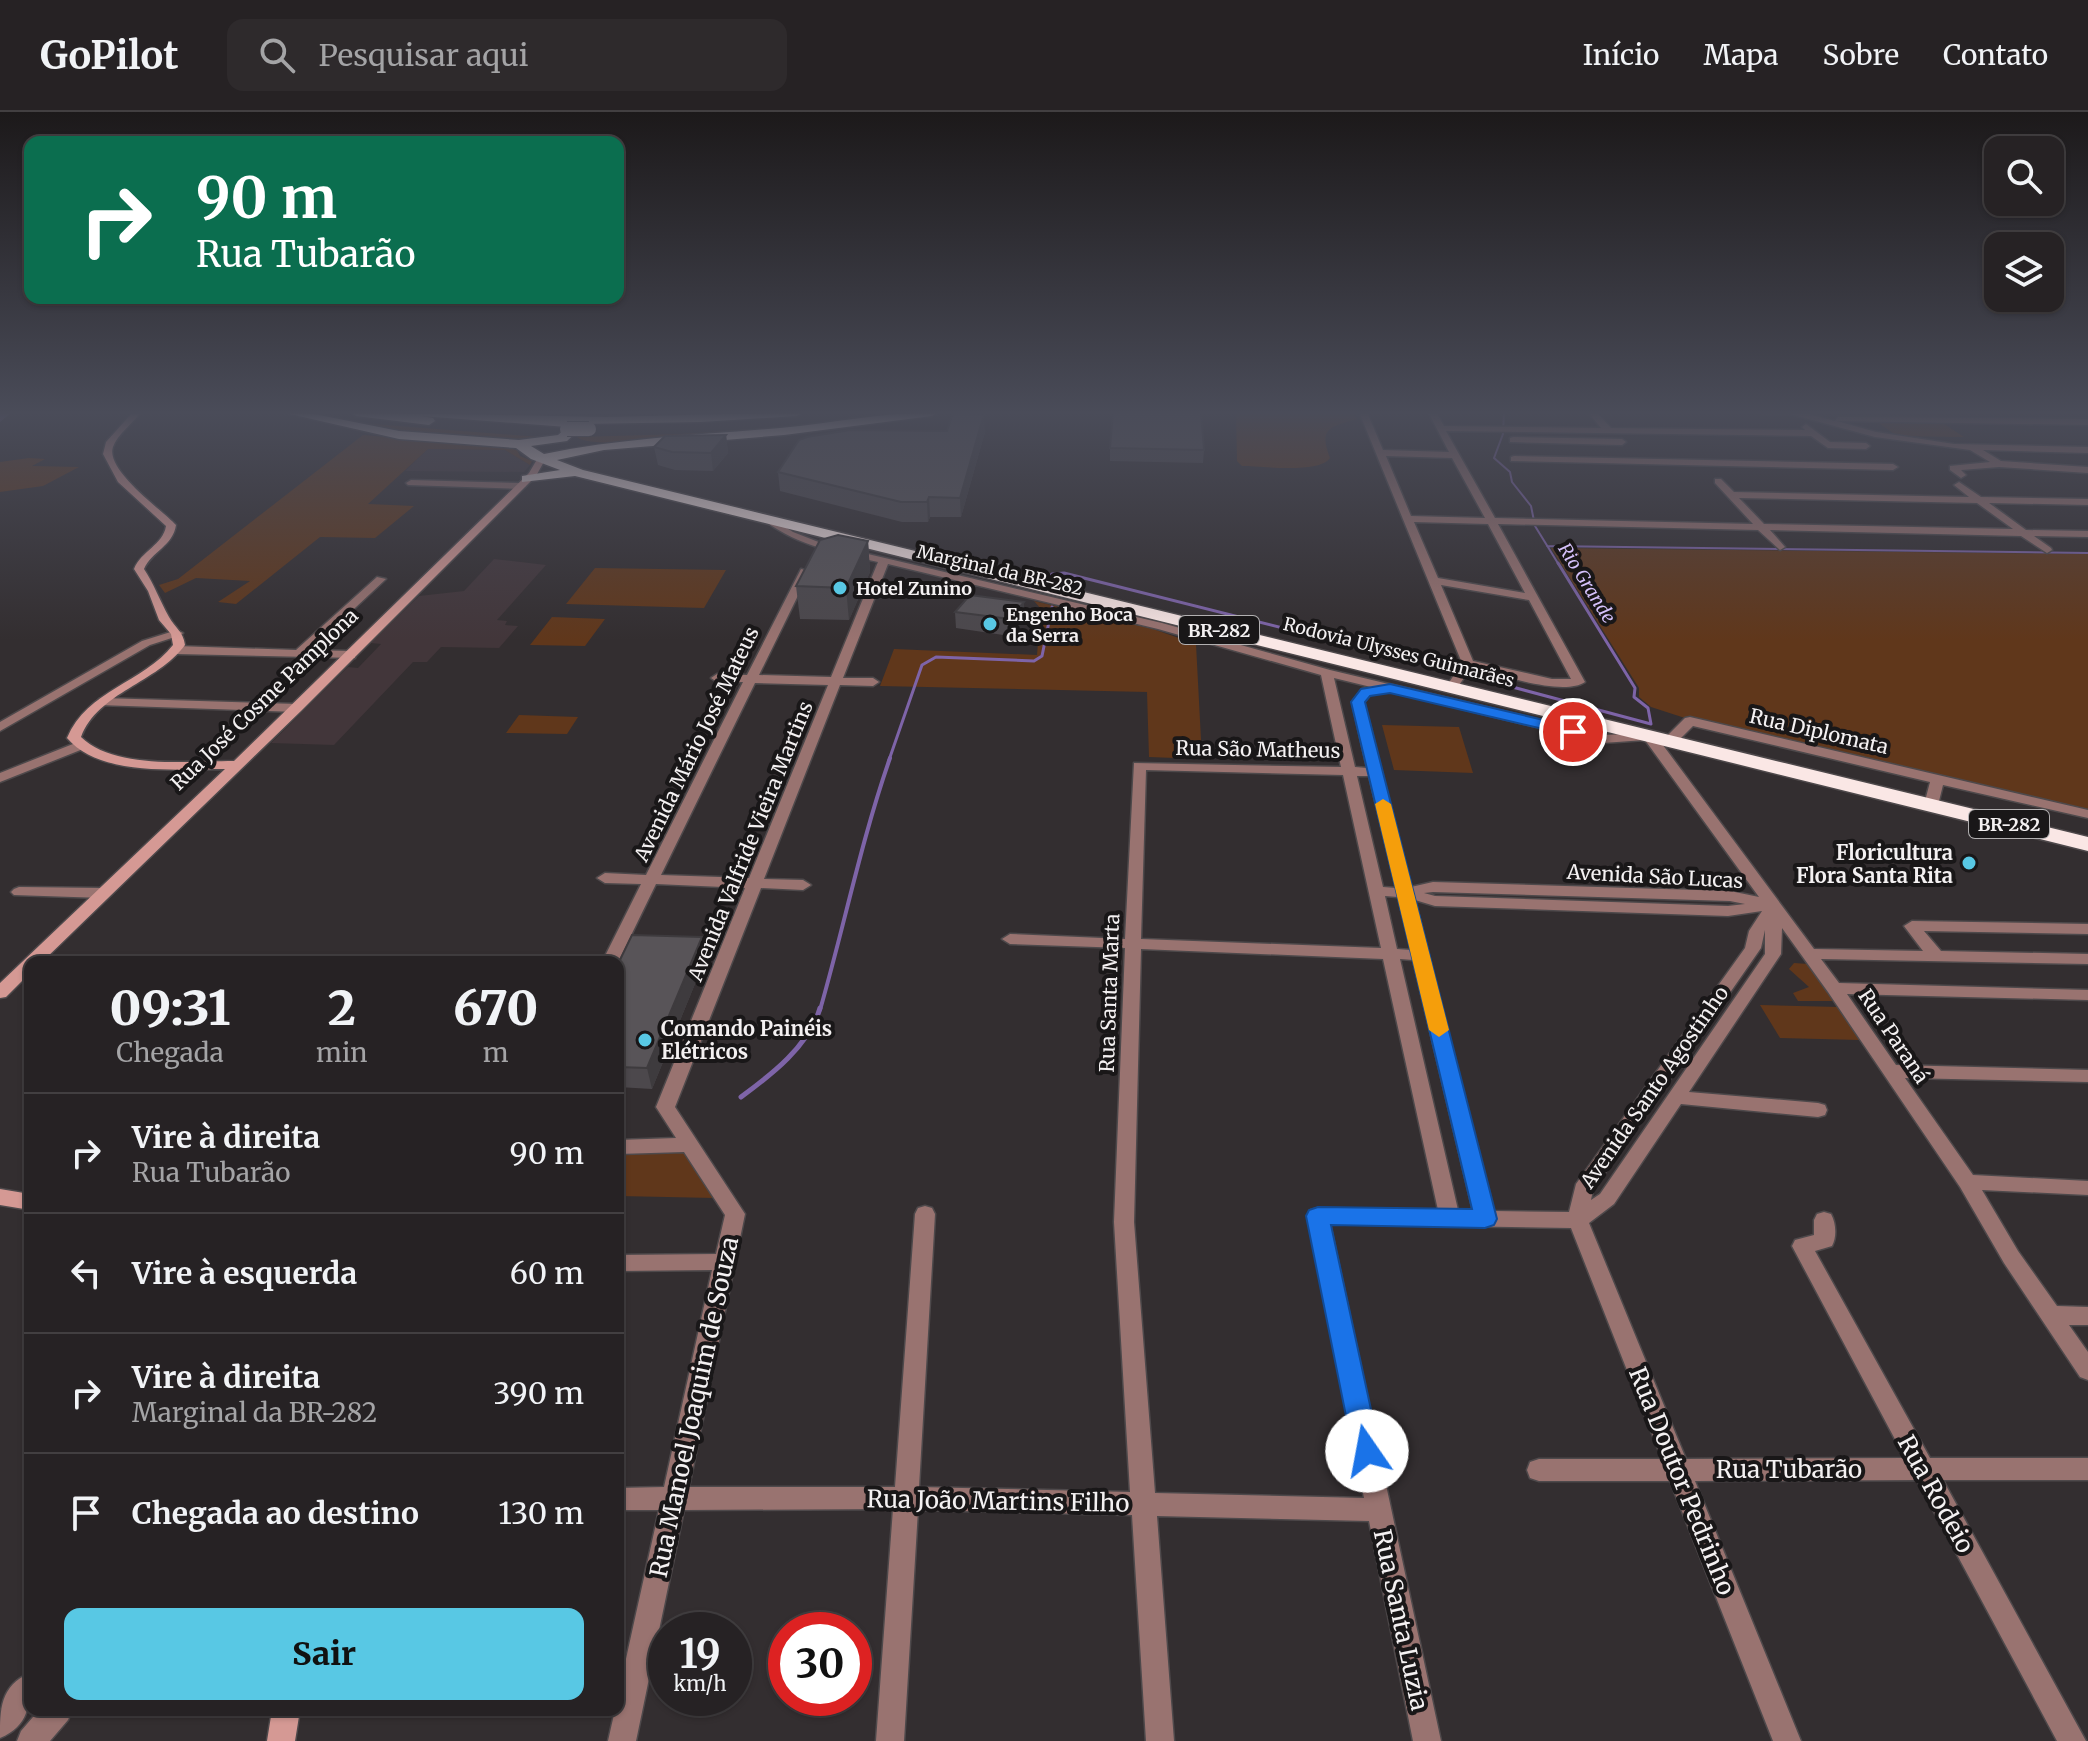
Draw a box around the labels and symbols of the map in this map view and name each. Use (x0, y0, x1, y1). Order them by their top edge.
water label: Rio Grande (1553, 539, 1621, 627)
street label: Marginal da BR-282 (915, 540, 1085, 600)
place label: Hotel Zunino (856, 577, 972, 600)
marker: Hotel Zunino (831, 579, 849, 597)
street label: Rua José Cosme Pamplona (165, 603, 363, 795)
place label: Engenho Boca da Serra (1006, 603, 1133, 647)
street label: Rodovia Ulysses Guimarães (1281, 612, 1517, 692)
marker: Engenho Boca da Serra (981, 615, 999, 633)
road number: BR-282 (1179, 616, 1259, 644)
street label: Avenida Mário José Mateus (628, 622, 764, 866)
street label: Avenida Valfride Vieira Martins (682, 697, 818, 985)
pin (1539, 698, 1607, 766)
street label: Rua Diplomata (1747, 703, 1891, 759)
street label: Rua São Matheus (1175, 735, 1341, 763)
road number: BR-282 (1969, 810, 2049, 838)
place label: Floricultura Flora Santa Rita (1796, 840, 1953, 888)
marker: Floricultura Flora Santa Rita (1960, 854, 1978, 872)
street label: Avenida São Lucas (1565, 859, 1744, 893)
street label: Rua Santa Marta (1094, 913, 1124, 1073)
street label: Avenida Santo Agostinho (1574, 981, 1734, 1194)
street label: Rua Paraná (1853, 984, 1935, 1088)
place label: Comando Painéis Elétricos (661, 1016, 832, 1064)
marker: Comando Painéis Elétricos (636, 1031, 654, 1049)
street label: Rua Manoel Joaquim de Souza (643, 1234, 745, 1580)
street label: Rua Doutor Pedrinho (1622, 1362, 1742, 1600)
position arrow (1325, 1409, 1409, 1493)
street label: Rua Rodeio (1891, 1430, 1981, 1558)
street label: Rua Tubarão (1716, 1454, 1862, 1485)
street label: Rua João Martins Filho (866, 1483, 1130, 1519)
street label: Rua Santa Luzia (1367, 1527, 1435, 1714)
speed limit sign: 30 (768, 1612, 872, 1716)

